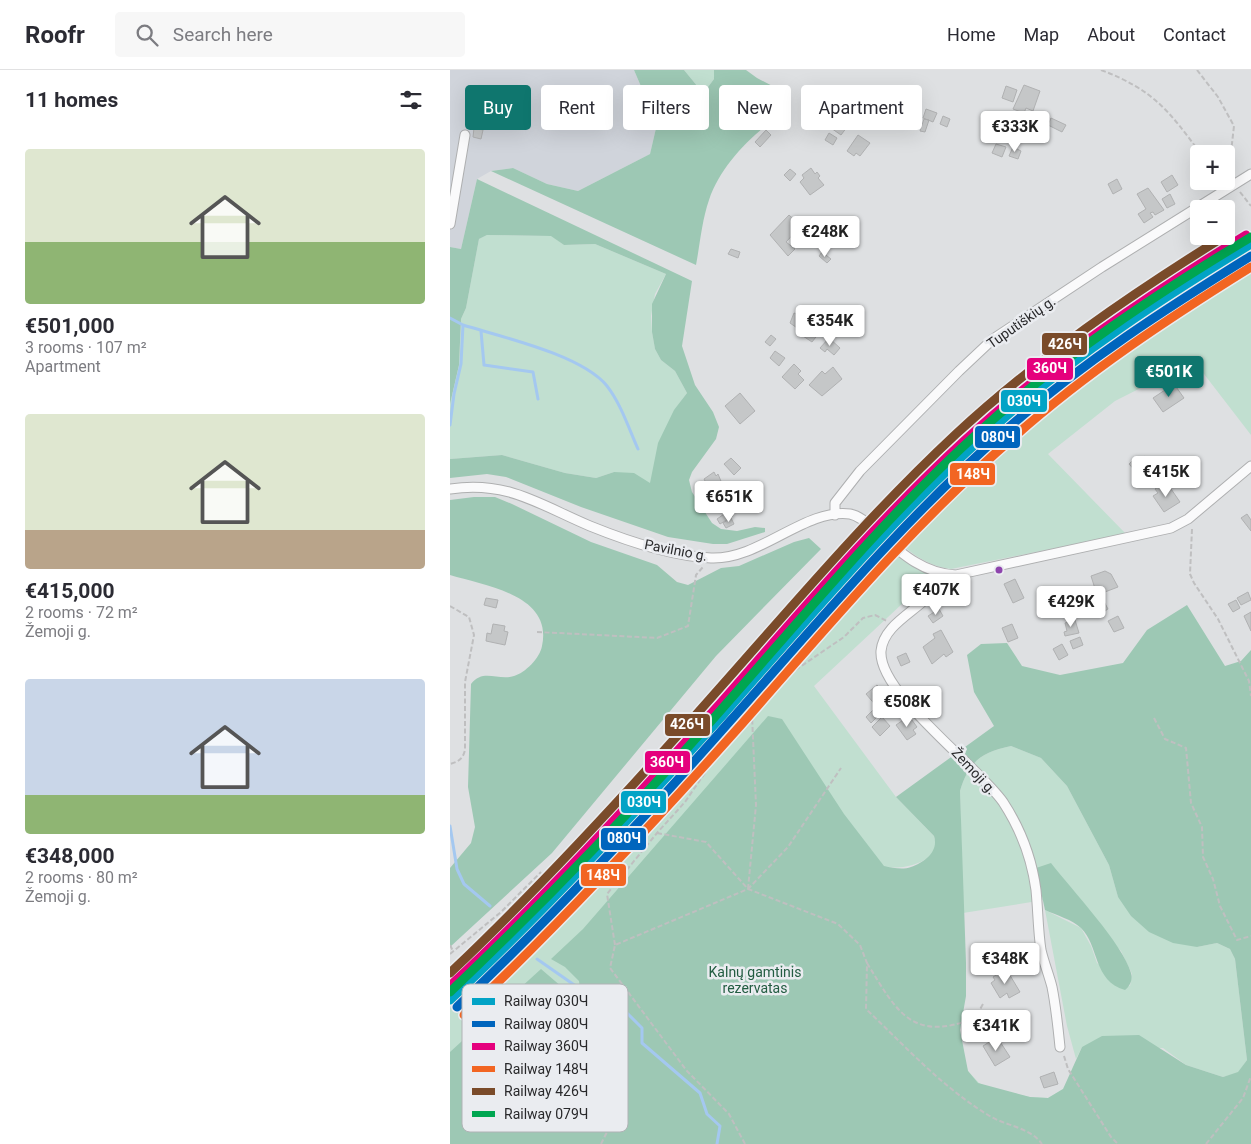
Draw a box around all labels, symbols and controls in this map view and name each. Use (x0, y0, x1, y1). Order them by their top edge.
search box (115, 12, 465, 57)
text: Roofr (25, 21, 85, 49)
icon: search (133, 21, 161, 49)
text: Search here (173, 23, 273, 46)
text: Home (947, 24, 996, 45)
text: Map (1024, 24, 1059, 45)
text: About (1087, 24, 1135, 45)
text: Contact (1163, 24, 1226, 45)
chip: Buy (465, 85, 531, 130)
chip: Rent (541, 85, 613, 130)
chip: Filters (623, 85, 709, 130)
chip: New (719, 85, 791, 130)
chip: Apartment (801, 85, 922, 130)
icon: filters (397, 86, 425, 114)
text: 11 homes (25, 88, 118, 112)
pin: €333K (980, 111, 1050, 153)
text: €333K (992, 117, 1038, 136)
map controls (1190, 145, 1235, 245)
button: + (1190, 145, 1235, 190)
icon: home (180, 182, 270, 272)
button: − (1190, 200, 1235, 245)
pin: €248K (790, 216, 860, 258)
text: €248K (802, 222, 848, 241)
street label: Tuputiškių g. (984, 293, 1058, 351)
pin: €354K (795, 304, 865, 347)
text: €354K (807, 311, 853, 330)
text: €501,000 (25, 314, 115, 338)
line badge: 426Ч (1041, 332, 1088, 356)
text: 426Ч (1048, 336, 1082, 352)
text: 3 rooms · 107 m² (25, 338, 147, 357)
pin: €501K (1134, 356, 1204, 398)
text: Apartment (25, 357, 101, 376)
line badge: 360Ч (1026, 357, 1074, 381)
text: 360Ч (1033, 360, 1067, 376)
text: €501K (1146, 362, 1192, 381)
line badge: 030Ч (1000, 389, 1048, 413)
text: 030Ч (1007, 393, 1041, 409)
line badge: 080Ч (974, 425, 1021, 449)
text: 080Ч (981, 429, 1015, 445)
icon: home (180, 447, 270, 537)
pin: €415K (1131, 456, 1201, 498)
line badge: 148Ч (949, 462, 996, 486)
text: €415K (1143, 462, 1189, 481)
text: 148Ч (956, 466, 990, 482)
pin: €651K (694, 480, 764, 523)
text: €651K (706, 487, 752, 506)
street label: Pavilnio g. (643, 536, 709, 564)
unlabelled marker (994, 565, 1004, 575)
pin: €407K (901, 574, 971, 616)
text: €415,000 (25, 579, 115, 603)
text: €407K (913, 580, 959, 599)
pin: €429K (1036, 586, 1106, 628)
text: €429K (1048, 592, 1094, 611)
text: 2 rooms · 72 m² (25, 603, 138, 622)
text: Žemoji g. (25, 622, 91, 641)
pin: €508K (872, 686, 942, 728)
text: €508K (884, 692, 930, 711)
icon: home (180, 712, 270, 802)
line badge: 426Ч (664, 713, 711, 737)
text: 426Ч (670, 716, 704, 732)
street label: Žemoji g. (948, 744, 1000, 798)
line badge: 360Ч (644, 750, 691, 774)
text: 360Ч (650, 754, 684, 770)
line badge: 030Ч (620, 790, 667, 814)
text: 030Ч (627, 794, 661, 810)
line badge: 080Ч (600, 827, 647, 851)
text: 080Ч (607, 830, 641, 846)
text: €348,000 (25, 844, 115, 868)
line badge: 148Ч (580, 863, 627, 887)
text: 148Ч (586, 867, 620, 883)
text: 2 rooms · 80 m² (25, 868, 138, 887)
text: Žemoji g. (25, 887, 91, 906)
pin: €348K (970, 942, 1040, 985)
text: €348K (982, 949, 1028, 968)
park label: Kalnų gamtinis rezervatas (709, 964, 801, 996)
legend (462, 984, 628, 1132)
text: Railway 030Ч (504, 993, 588, 1009)
pin: €341K (961, 1010, 1031, 1052)
text: Railway 080Ч (504, 1016, 588, 1032)
text: €341K (973, 1016, 1019, 1035)
text: Railway 360Ч (504, 1038, 588, 1054)
text: Railway 148Ч (504, 1061, 588, 1077)
text: Railway 426Ч (504, 1083, 588, 1099)
text: Railway 079Ч (504, 1106, 588, 1122)

